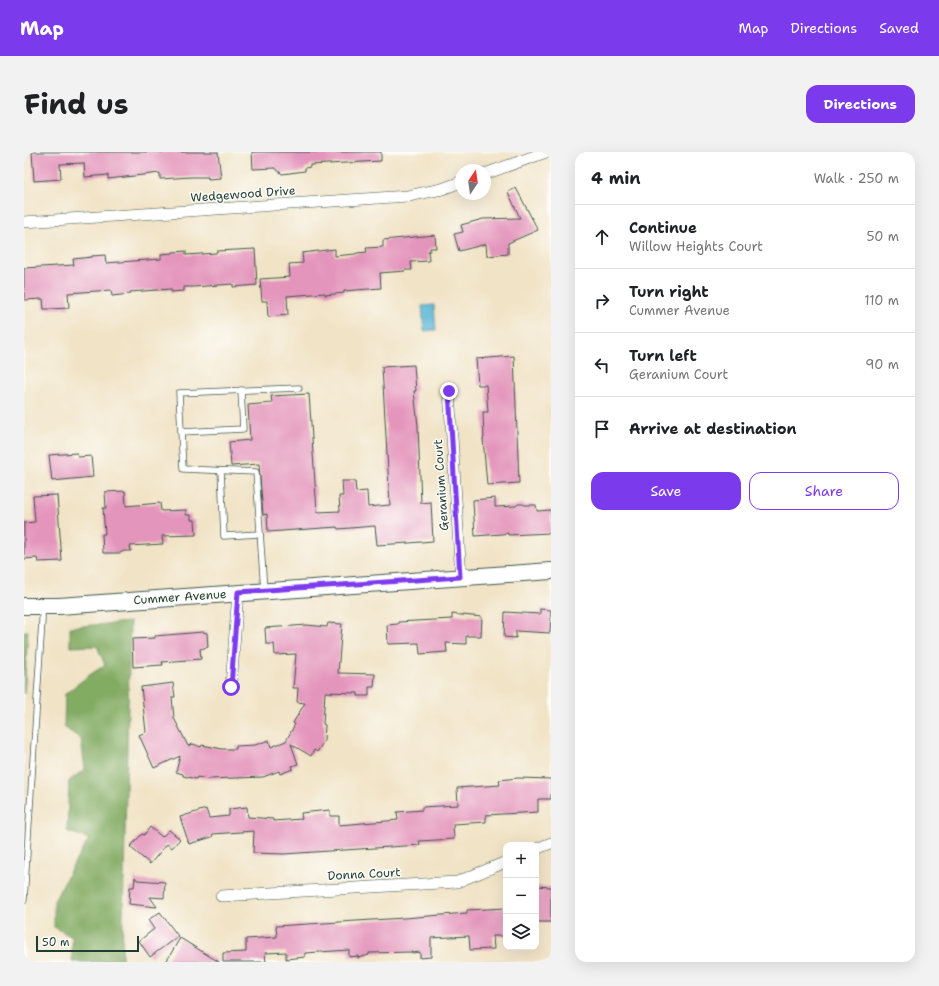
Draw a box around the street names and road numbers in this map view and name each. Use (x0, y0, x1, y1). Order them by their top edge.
street label: Wedgewood Drive (190, 182, 296, 206)
street label: Geranium Court (430, 439, 452, 531)
street label: Cummer Avenue (133, 586, 227, 608)
street label: Donna Court (327, 864, 401, 884)

